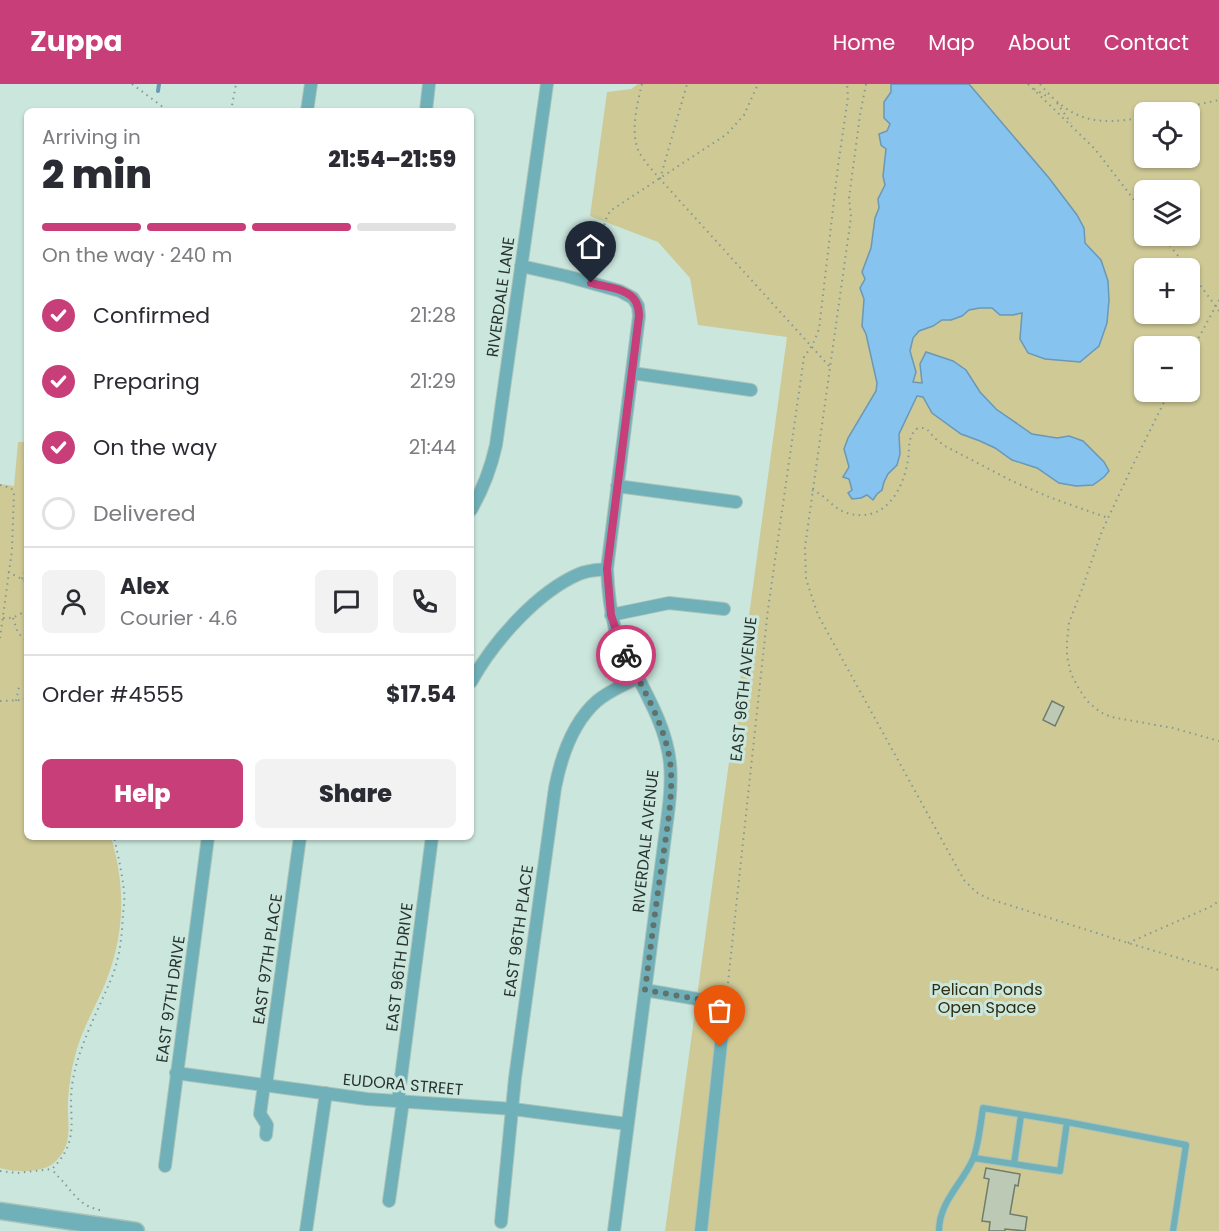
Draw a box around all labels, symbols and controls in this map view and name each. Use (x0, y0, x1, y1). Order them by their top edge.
text: Zuppa (30, 22, 123, 61)
text: Home (833, 28, 895, 57)
text: Map (928, 28, 975, 57)
text: About (1008, 28, 1071, 57)
text: Contact (1104, 28, 1189, 57)
map controls (1134, 102, 1200, 402)
button: locate (1134, 102, 1200, 168)
text: Arriving in (42, 123, 141, 151)
text: 21:54–21:59 (328, 144, 456, 175)
text: 2 min (42, 147, 152, 202)
button: layers (1134, 180, 1200, 246)
pin (565, 221, 616, 283)
icon: home (574, 230, 607, 263)
street label: RIVERDALE LANE (481, 236, 520, 359)
text: On the way · 240 m (42, 241, 232, 269)
button: + (1134, 258, 1200, 324)
icon: check (42, 299, 75, 332)
text: Confirmed (93, 300, 210, 331)
text: 21:28 (410, 301, 456, 329)
button: − (1134, 336, 1200, 402)
icon: check (42, 365, 75, 398)
text: Preparing (93, 366, 200, 397)
text: 21:29 (410, 367, 456, 395)
icon: check (42, 431, 75, 464)
text: On the way (93, 432, 217, 463)
text: 21:44 (409, 433, 456, 461)
text: Delivered (93, 498, 196, 529)
button: person (42, 570, 105, 633)
button: chat (315, 570, 378, 633)
button: phone (393, 570, 456, 633)
text: Alex (120, 571, 169, 602)
text: Courier · 4.6 (120, 604, 238, 632)
street label: EAST 96TH AVENUE (724, 615, 763, 763)
courier (596, 625, 656, 685)
icon: bike (610, 639, 643, 672)
text: Order #4555 (42, 679, 184, 710)
text: $17.54 (386, 679, 456, 710)
button: Help (42, 759, 243, 828)
button: Share (255, 759, 456, 828)
street label: RIVERDALE AVENUE (627, 768, 664, 914)
street label: EAST 96TH PLACE (498, 864, 539, 999)
street label: EAST 97TH PLACE (247, 892, 288, 1026)
street label: EAST 96TH DRIVE (380, 901, 419, 1033)
street label: EAST 97TH DRIVE (150, 934, 191, 1064)
park label: Pelican Ponds Open Space (931, 978, 1043, 1019)
pin (694, 985, 745, 1047)
icon: bag (703, 994, 736, 1027)
street label: EUDORA STREET (342, 1068, 464, 1101)

